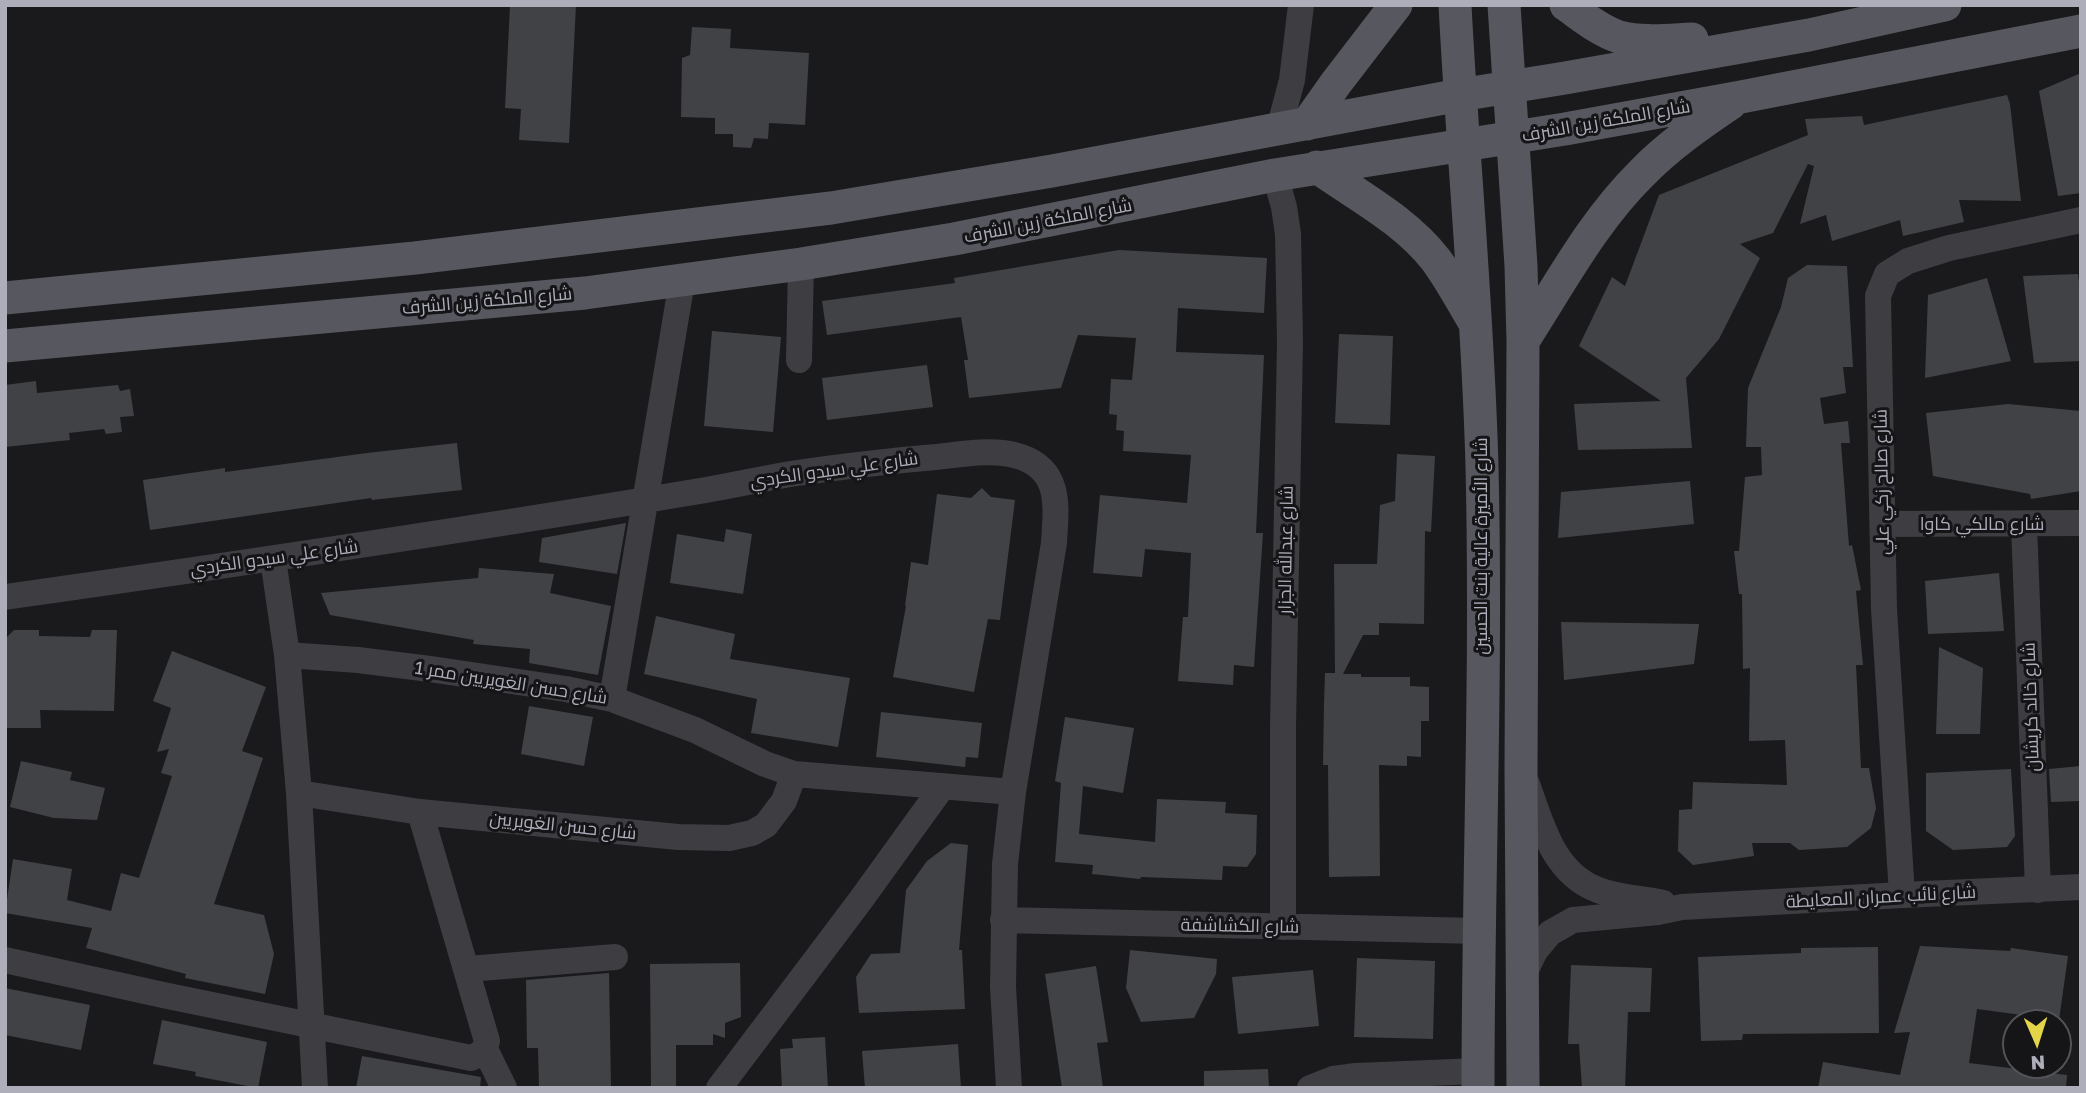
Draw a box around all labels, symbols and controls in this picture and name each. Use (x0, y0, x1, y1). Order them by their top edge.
street label: شارع الملكة زين الشرف (1520, 96, 1692, 146)
street label: شارع الملكة زين الشرف (962, 194, 1134, 248)
street label: شارع الملكة زين الشرف (401, 283, 573, 319)
street label: شارع صالح زكي علي (1870, 409, 1894, 555)
street label: شارع الأميرة عالية بنت الحسين (1470, 437, 1492, 655)
street label: شارع علي سيدو الكردي (749, 448, 919, 492)
street label: شارع عبدالله الجزار (1274, 485, 1298, 615)
street label: شارع مالكي كاوا (1920, 513, 2044, 535)
street label: شارع علي سيدو الكردي (189, 536, 359, 580)
street label: شارع خالد كريشان (2018, 642, 2044, 772)
street label: شارع حسن الغويريين ممر 1 (413, 657, 609, 709)
street label: شارع حسن الغويريين (488, 808, 638, 844)
street label: شارع نائب عمران المعايطة (1785, 881, 1977, 913)
street label: شارع الكشاشفة (1181, 914, 1299, 938)
north arrow (2002, 1009, 2072, 1079)
text: N (2030, 1052, 2046, 1075)

